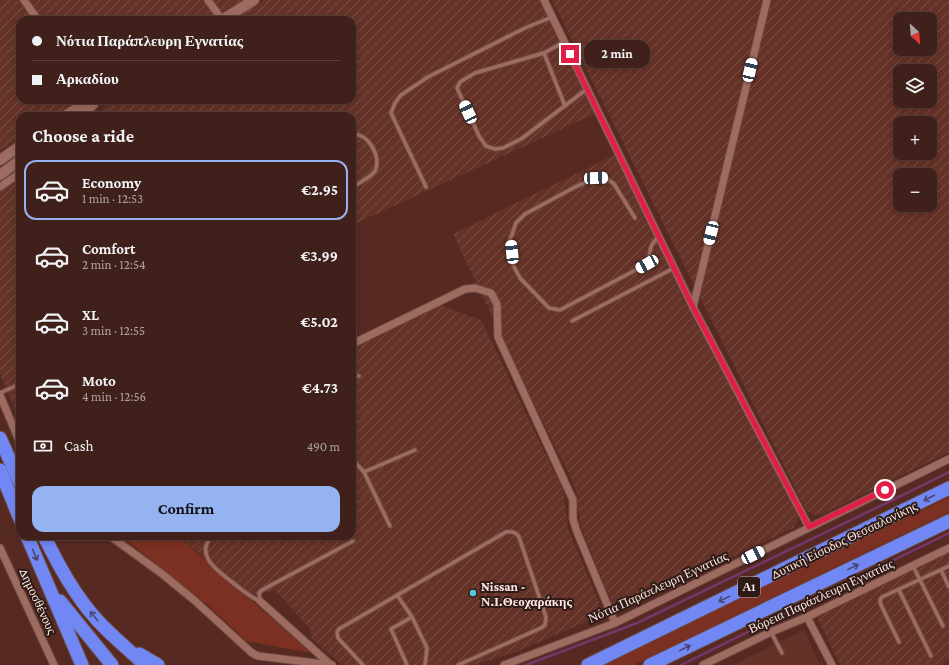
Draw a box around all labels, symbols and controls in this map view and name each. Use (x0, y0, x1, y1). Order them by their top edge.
north arrow (893, 12, 937, 56)
map controls (893, 12, 937, 212)
text: Νότια Παράπλευρη Εγνατίας (56, 33, 243, 49)
callout: 2 min (584, 40, 650, 68)
route end (561, 45, 579, 63)
text: 2 min (601, 46, 633, 61)
car (741, 57, 759, 83)
button: layers (893, 64, 937, 108)
text: Αρκαδίου (56, 71, 119, 87)
car (457, 99, 479, 125)
button: + (893, 116, 937, 160)
text: Choose a ride (32, 126, 134, 146)
button: − (893, 168, 937, 212)
icon: car (34, 172, 70, 208)
car (584, 172, 608, 184)
text: Economy (82, 175, 141, 191)
text: €2.95 (301, 182, 338, 198)
text: 1 min · 12:53 (82, 191, 143, 206)
car (702, 220, 720, 246)
icon: car (34, 238, 70, 274)
car (505, 239, 519, 265)
text: Comfort (82, 241, 136, 257)
text: €3.99 (300, 248, 338, 264)
car (634, 253, 660, 275)
text: 2 min · 12:54 (82, 257, 146, 272)
icon: car (34, 304, 70, 340)
text: XL (82, 307, 99, 323)
text: €5.02 (301, 314, 338, 330)
text: 3 min · 12:55 (82, 323, 145, 338)
icon: car (34, 370, 70, 406)
text: Moto (82, 373, 116, 389)
text: €4.73 (302, 380, 338, 396)
text: 4 min · 12:56 (82, 389, 146, 404)
icon: cash (32, 435, 54, 457)
text: Cash (64, 438, 94, 454)
text: 490 m (307, 439, 340, 454)
route start (876, 481, 894, 499)
button: Confirm (32, 486, 340, 532)
one-way arrow (924, 495, 936, 502)
street label: Δυτική Είσοδος Θεσσαλονίκης (769, 498, 920, 582)
car (740, 544, 766, 566)
street label: Νότια Παράπλευρη Εγνατίας (586, 548, 731, 626)
one-way arrow (32, 549, 39, 561)
street label: Βόρεια Παράπλευρη Εγνατίας (746, 555, 897, 636)
one-way arrow (846, 563, 858, 570)
street label: Δημοσθένους (16, 566, 60, 637)
road number: Α1 (738, 577, 760, 597)
place label: Nissan - Ν.Ι.Θεοχαράκης (481, 579, 572, 609)
marker: Nissan - Ν.Ι.Θεοχαράκης (468, 588, 478, 598)
one-way arrow (718, 596, 730, 603)
one-way arrow (90, 611, 99, 621)
one-way arrow (679, 644, 691, 651)

